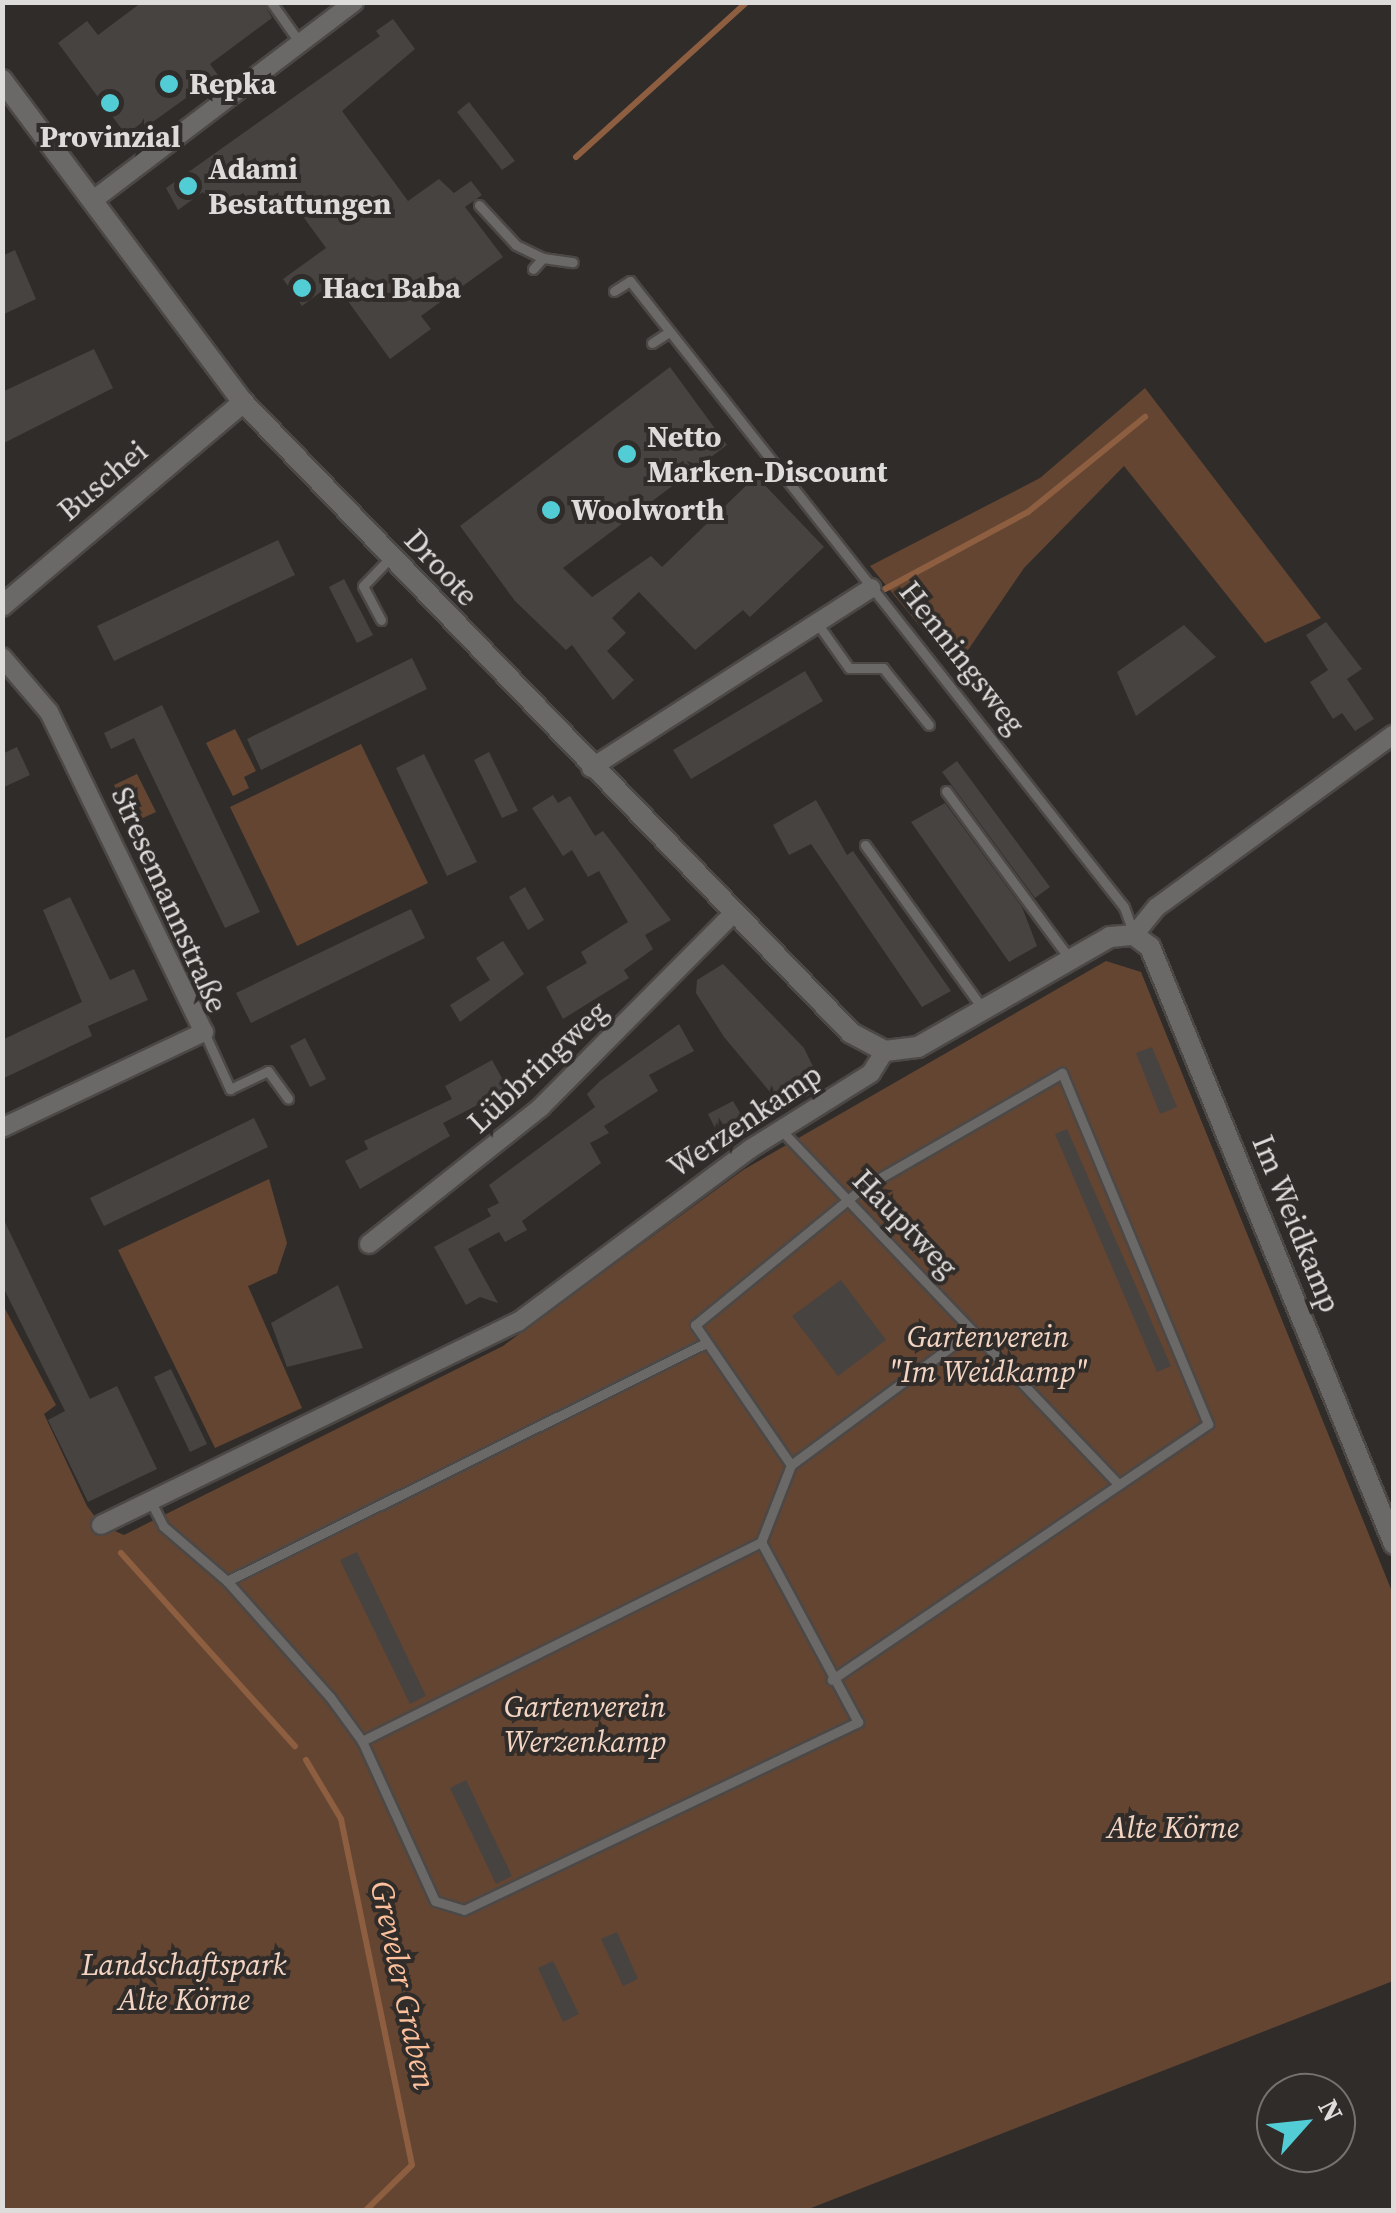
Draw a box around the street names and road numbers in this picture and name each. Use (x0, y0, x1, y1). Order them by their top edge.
street label: Buschei (51, 433, 155, 529)
street label: Droote (397, 522, 485, 614)
street label: Henningsweg (891, 575, 1033, 741)
street label: Stresemannstraße (103, 782, 235, 1018)
street label: Lübbringweg (461, 993, 615, 1141)
street label: Werzenkamp (661, 1056, 829, 1186)
street label: Im Weidkamp (1244, 1130, 1348, 1318)
street label: Hauptweg (845, 1163, 965, 1285)

